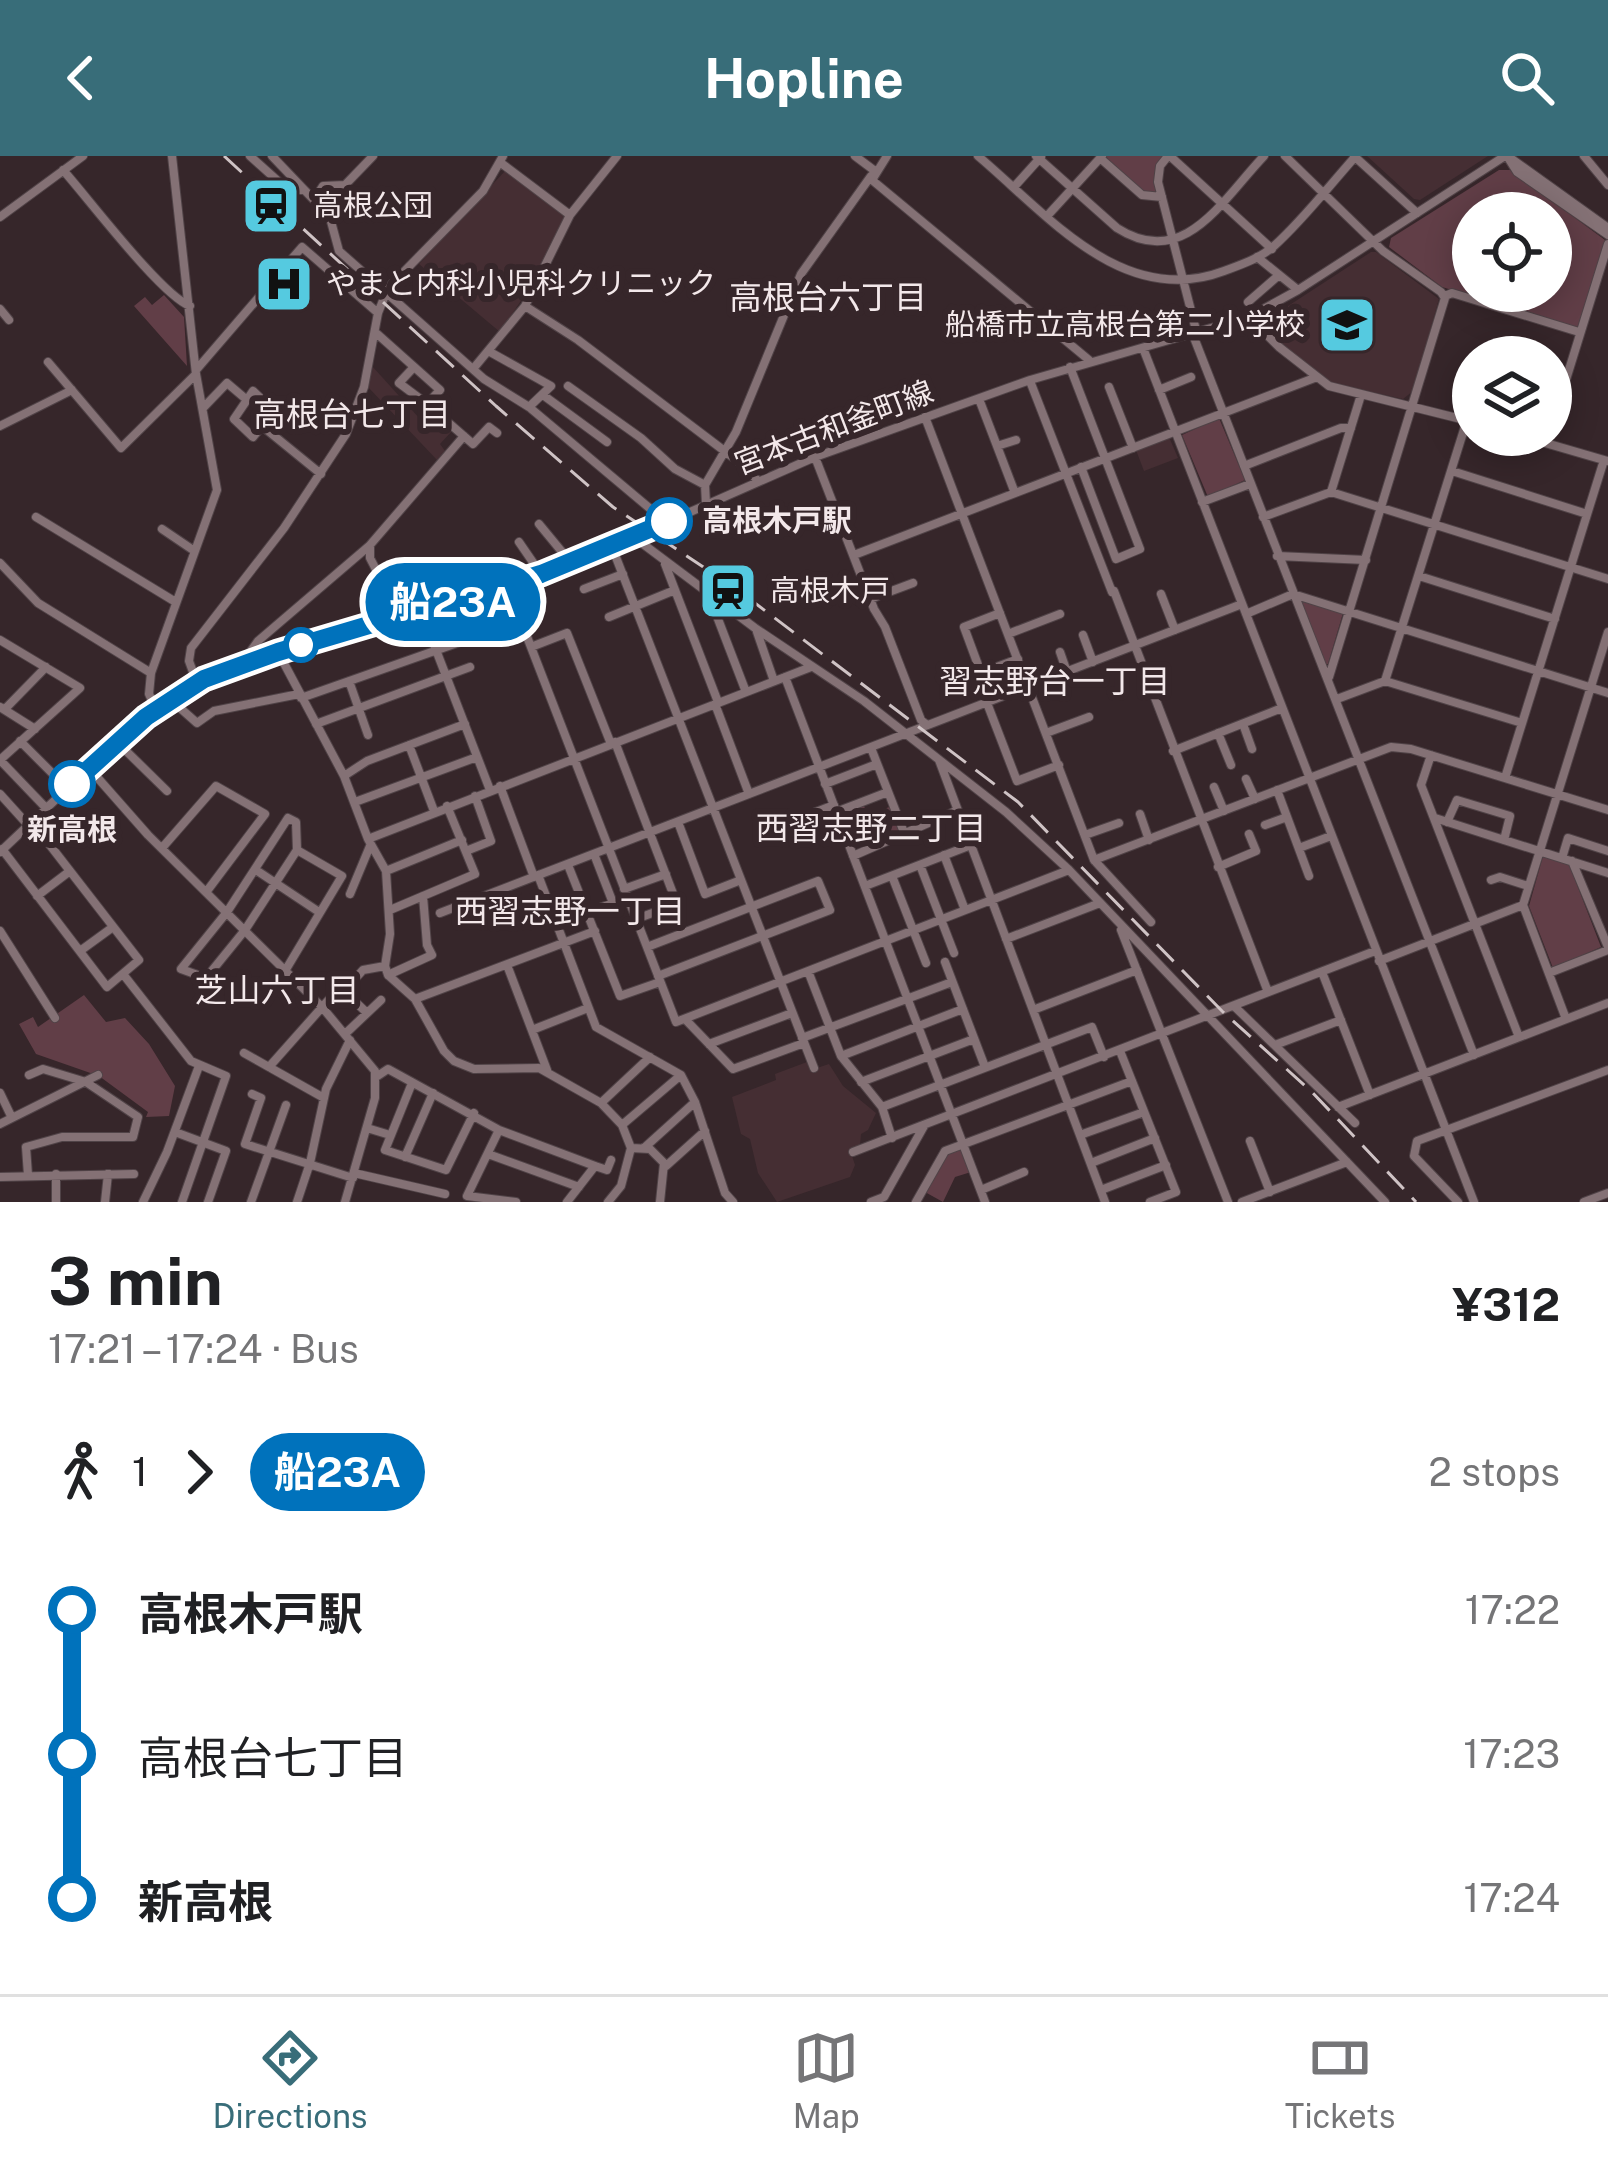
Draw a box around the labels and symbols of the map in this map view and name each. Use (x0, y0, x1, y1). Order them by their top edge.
station icon: 高根公団 (240, 175, 302, 237)
place label: 高根公団 (313, 187, 433, 223)
hospital icon: やまと内科小児科クリニック (253, 253, 315, 315)
place label: やまと内科小児科クリニック (326, 265, 716, 301)
district label: 高根台六丁目 (729, 278, 927, 316)
school or university icon: 船橋市立高根台第二小学校 (1316, 294, 1378, 356)
place label: 船橋市立高根台第二小学校 (945, 306, 1305, 342)
street label: 宮本古和釜町線 (729, 373, 938, 481)
district label: 高根台七丁目 (253, 395, 451, 433)
marker: 高根木戸駅 (647, 499, 691, 543)
place label: 高根木戸駅 (702, 502, 852, 538)
station icon: 高根木戸 (697, 560, 759, 622)
line badge: 船23A (369, 563, 537, 641)
place label: 高根木戸 (770, 572, 890, 608)
unlabelled marker (285, 629, 317, 661)
district label: 習志野台一丁目 (940, 662, 1171, 700)
marker: 新高根 (50, 762, 94, 806)
district label: 西習志野二丁目 (756, 809, 987, 847)
place label: 新高根 (27, 811, 117, 847)
district label: 西習志野一丁目 (455, 892, 686, 930)
district label: 芝山六丁目 (195, 971, 360, 1009)

